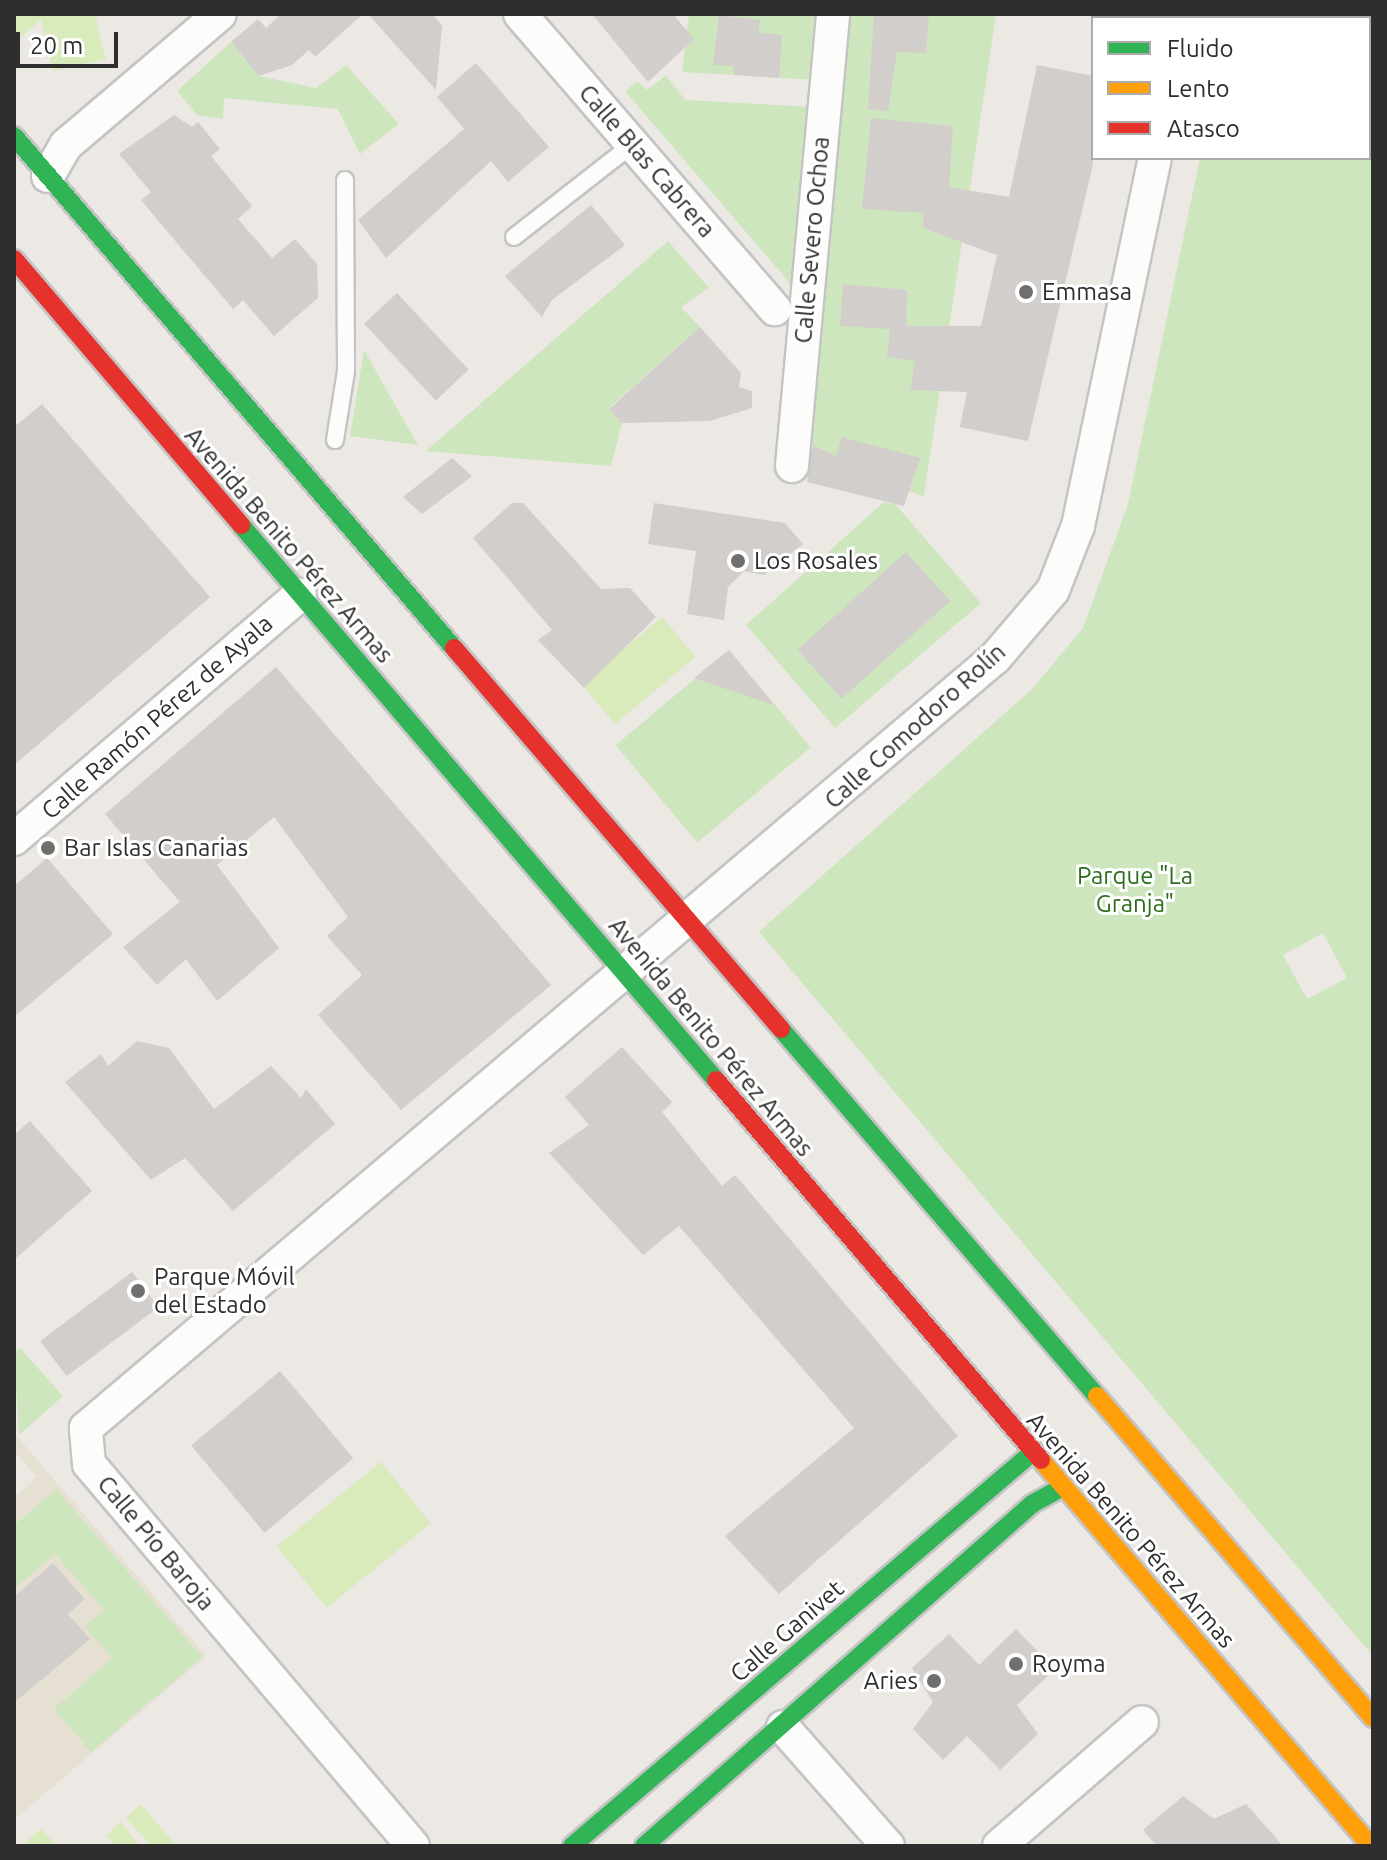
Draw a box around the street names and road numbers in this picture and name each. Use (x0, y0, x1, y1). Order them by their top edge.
street label: Calle Blas Cabrera (573, 79, 721, 243)
street label: Calle Severo Ochoa (789, 135, 835, 345)
street label: Avenida Benito Pérez Armas (179, 421, 399, 669)
street label: Calle Ramón Pérez de Ayala (36, 609, 278, 825)
street label: Calle Comodoro Rolín (819, 637, 1011, 815)
street label: Avenida Benito Pérez Armas (603, 912, 819, 1162)
street label: Avenida Benito Pérez Armas (1021, 1406, 1241, 1654)
street label: Calle Pío Baroja (91, 1470, 221, 1616)
street label: Calle Ganivet (725, 1574, 849, 1688)

